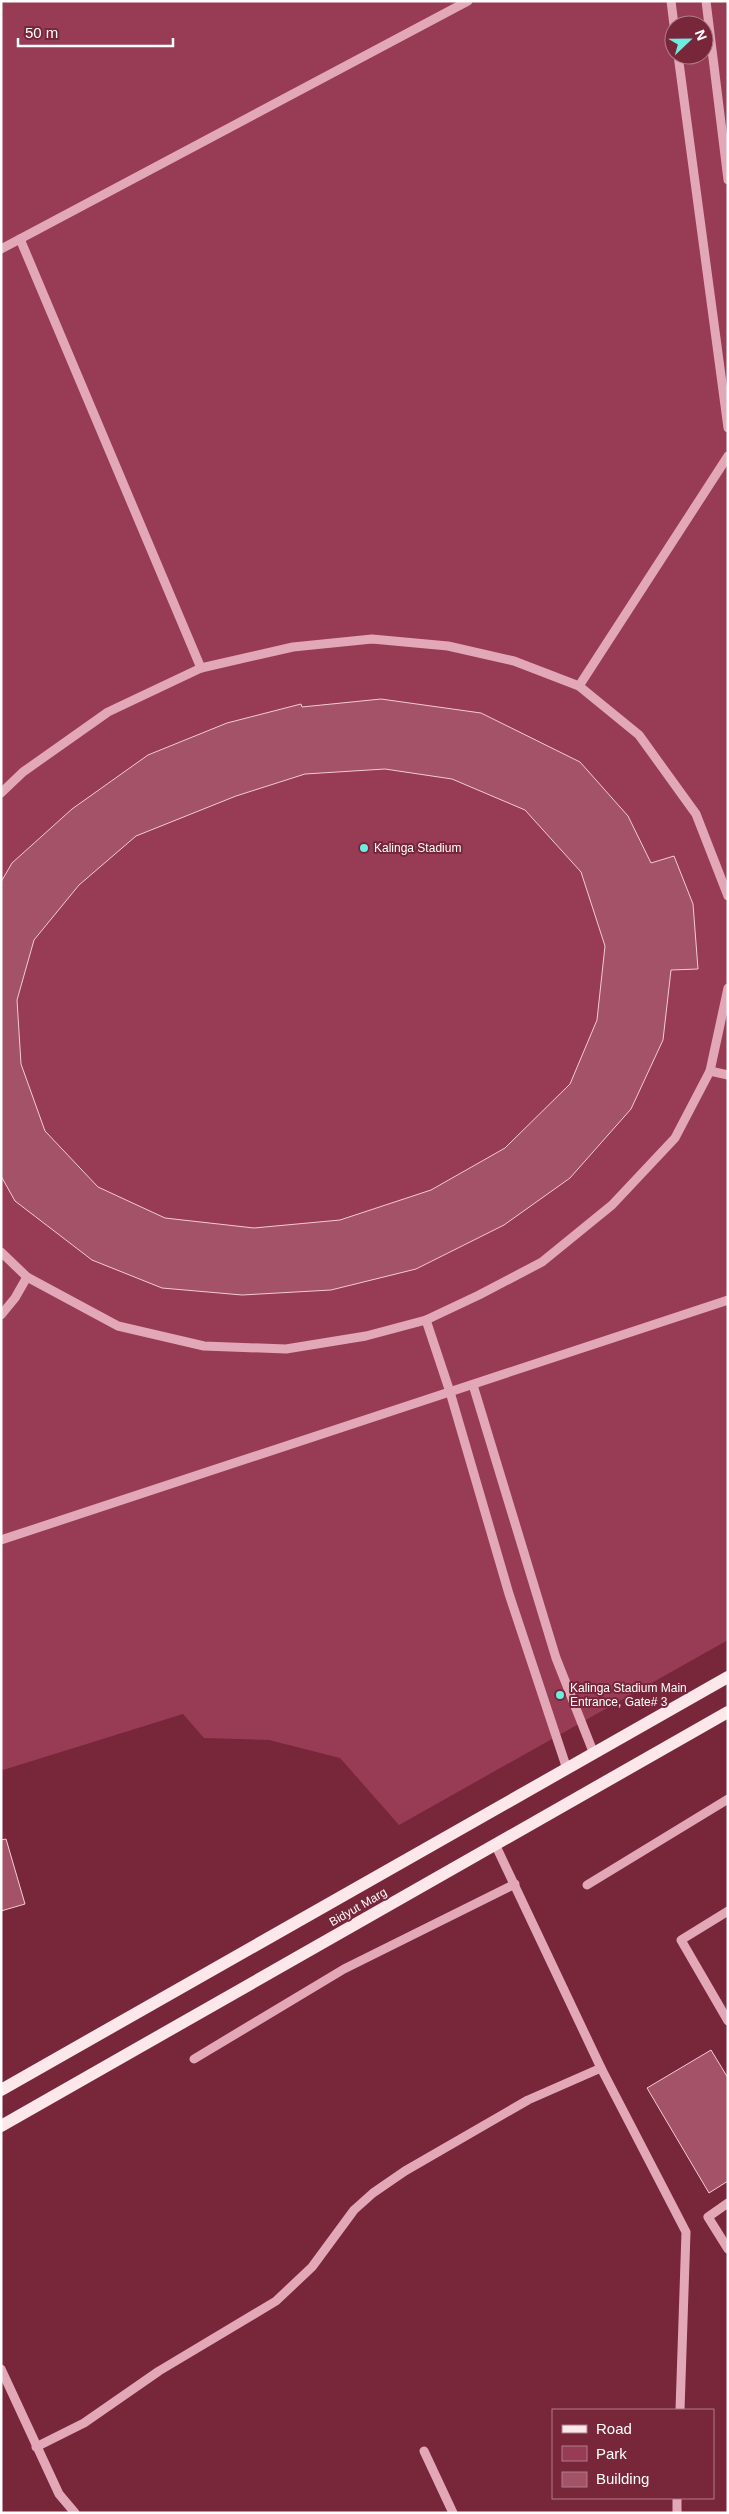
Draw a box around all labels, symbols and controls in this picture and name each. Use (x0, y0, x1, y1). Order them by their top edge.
scale bar (18, 15, 172, 47)
north arrow (664, 15, 714, 65)
text: 50 m (25, 24, 58, 41)
text: N (692, 27, 710, 43)
place label: Kalinga Stadium (374, 841, 461, 855)
marker: Kalinga Stadium (358, 842, 370, 854)
place label: Kalinga Stadium Main Entrance, Gate# 3 (570, 1681, 687, 1709)
marker: Kalinga Stadium Main Entrance, Gate# 3 (554, 1689, 566, 1701)
street label: Bidyut Marg (327, 1885, 389, 1929)
legend (552, 2409, 714, 2499)
text: Road (596, 2420, 632, 2437)
text: Park (596, 2445, 627, 2462)
text: Building (596, 2470, 649, 2487)

